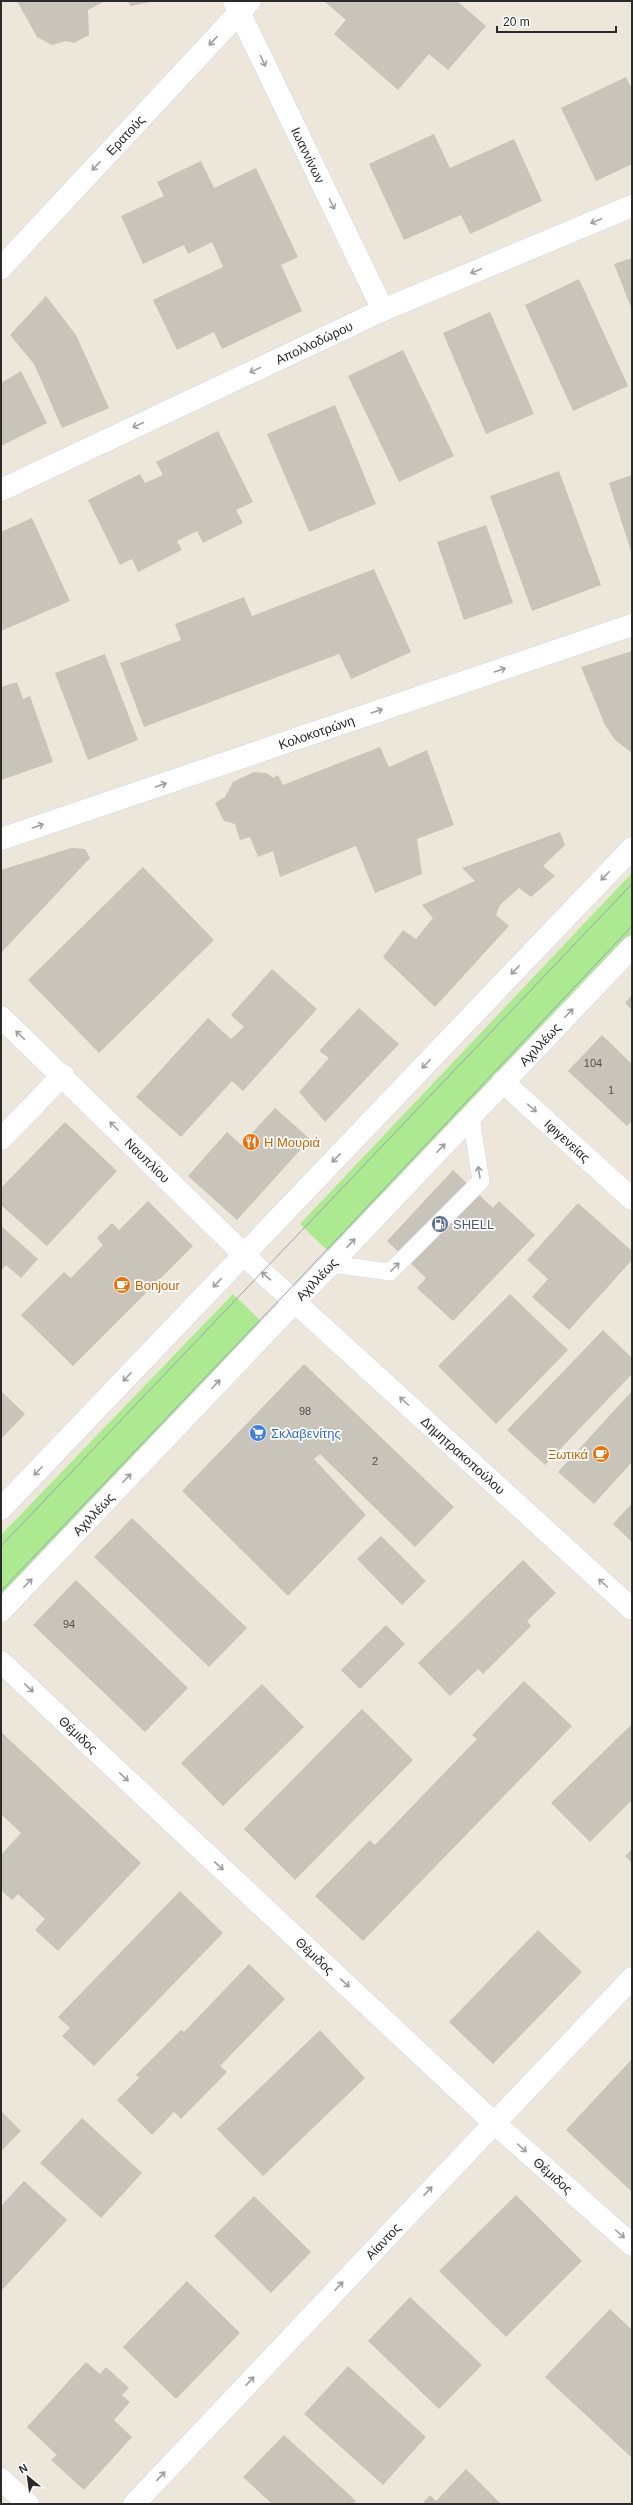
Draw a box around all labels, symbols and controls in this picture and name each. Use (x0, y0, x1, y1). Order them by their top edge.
scale bar (497, 8, 616, 34)
text: 20 m (503, 15, 530, 29)
one-way arrow (208, 36, 218, 46)
one-way arrow (260, 55, 267, 67)
street label: Ερατούς (103, 112, 148, 158)
street label: Ιωαννίνων (288, 125, 328, 186)
one-way arrow (91, 161, 100, 172)
one-way arrow (329, 197, 336, 209)
one-way arrow (590, 218, 602, 225)
one-way arrow (470, 268, 482, 275)
street label: Απολλοδώρου (273, 318, 355, 368)
one-way arrow (250, 367, 262, 374)
one-way arrow (132, 422, 144, 429)
one-way arrow (494, 666, 507, 673)
one-way arrow (371, 707, 383, 715)
street label: Κολοκοτρώνη (277, 713, 356, 752)
one-way arrow (155, 780, 167, 788)
one-way arrow (32, 822, 44, 830)
one-way arrow (600, 871, 610, 881)
one-way arrow (510, 965, 520, 975)
one-way arrow (564, 1009, 573, 1019)
street label: Αχιλλέως (516, 1020, 564, 1069)
one-way arrow (16, 1031, 26, 1040)
house number: 104 (584, 1057, 602, 1069)
one-way arrow (421, 1059, 430, 1069)
house number: 1 (608, 1084, 614, 1096)
one-way arrow (527, 1104, 538, 1113)
street label: Ιφιγενείας (541, 1116, 593, 1165)
one-way arrow (109, 1121, 119, 1130)
restaurant icon: Η Μουριά (241, 1132, 261, 1152)
street label: Ναυπλίου (122, 1135, 173, 1186)
place label: Η Μουριά (264, 1135, 320, 1150)
one-way arrow (436, 1143, 446, 1153)
one-way arrow (331, 1153, 341, 1163)
one-way arrow (475, 1166, 483, 1179)
fuel station icon: SHELL (430, 1214, 450, 1234)
place label: SHELL (453, 1217, 494, 1232)
one-way arrow (346, 1238, 355, 1248)
street label: Αχιλλέως (293, 1255, 341, 1304)
one-way arrow (391, 1262, 400, 1272)
one-way arrow (261, 1271, 272, 1280)
cafe icon: Bonjour (112, 1275, 132, 1295)
place label: Bonjour (135, 1278, 180, 1293)
one-way arrow (212, 1278, 222, 1288)
one-way arrow (122, 1372, 132, 1382)
one-way arrow (212, 1379, 221, 1389)
one-way arrow (399, 1396, 409, 1405)
house number: 98 (299, 1405, 311, 1417)
street label: Δημητρακοπούλου (418, 1414, 508, 1497)
supermarket icon: Σκλαβενίτης (248, 1423, 268, 1443)
place label: Σκλαβενίτης (271, 1426, 341, 1441)
cafe icon: Ξωτικά (591, 1444, 611, 1464)
place label: Ξωτικά (548, 1447, 588, 1462)
house number: 2 (372, 1455, 378, 1467)
one-way arrow (33, 1466, 42, 1476)
one-way arrow (122, 1473, 132, 1483)
street label: Αχιλλέως (70, 1490, 117, 1539)
one-way arrow (23, 1578, 33, 1588)
one-way arrow (598, 1578, 608, 1587)
house number: 94 (63, 1618, 75, 1630)
one-way arrow (24, 1684, 35, 1693)
street label: Θέμιδος (56, 1713, 100, 1756)
one-way arrow (119, 1772, 129, 1781)
one-way arrow (214, 1861, 224, 1870)
street label: Θέμιδος (292, 1934, 337, 1978)
one-way arrow (340, 1979, 350, 1988)
one-way arrow (517, 2143, 527, 2152)
street label: Θέμιδος (530, 2154, 576, 2197)
one-way arrow (423, 2186, 433, 2196)
street label: Αίαντος (363, 2220, 404, 2263)
one-way arrow (614, 2230, 625, 2239)
one-way arrow (334, 2281, 344, 2291)
one-way arrow (245, 2376, 255, 2386)
north arrow (8, 2457, 48, 2497)
text: N (17, 2461, 30, 2475)
one-way arrow (156, 2471, 165, 2481)

